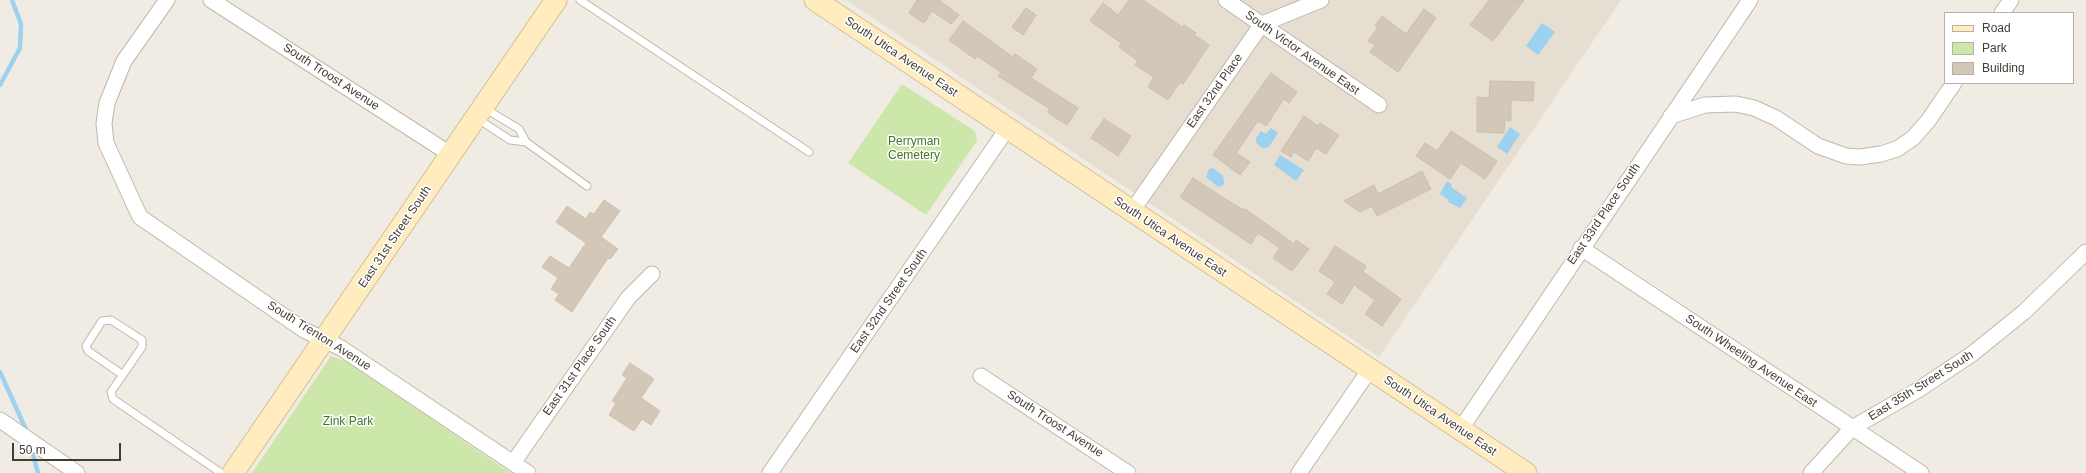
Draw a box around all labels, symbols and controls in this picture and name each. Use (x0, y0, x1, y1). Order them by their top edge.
street label: South Victor Avenue East (1242, 8, 1362, 98)
legend (1944, 12, 2074, 84)
street label: South Utica Avenue East (842, 14, 960, 100)
text: Road (1982, 21, 2011, 35)
street label: South Troost Avenue (280, 40, 382, 114)
text: Park (1982, 41, 2007, 55)
street label: East 32nd Place (1184, 51, 1246, 131)
text: Building (1982, 61, 2025, 75)
park label: Perryman Cemetery (888, 135, 940, 163)
street label: East 33rd Place South (1565, 160, 1643, 268)
street label: East 31st Street South (355, 183, 435, 291)
street label: South Utica Avenue East (1111, 194, 1229, 280)
street label: East 32nd Street South (848, 246, 930, 356)
street label: South Trenton Avenue (265, 298, 373, 374)
street label: South Wheeling Avenue East (1682, 311, 1820, 411)
street label: East 31st Place South (540, 314, 620, 418)
street label: East 35th Street South (1866, 348, 1976, 424)
street label: South Utica Avenue East (1381, 373, 1499, 459)
street label: South Troost Avenue (1004, 387, 1106, 461)
park label: Zink Park (323, 415, 373, 429)
scale bar (14, 435, 123, 461)
text: 50 m (19, 443, 46, 457)

